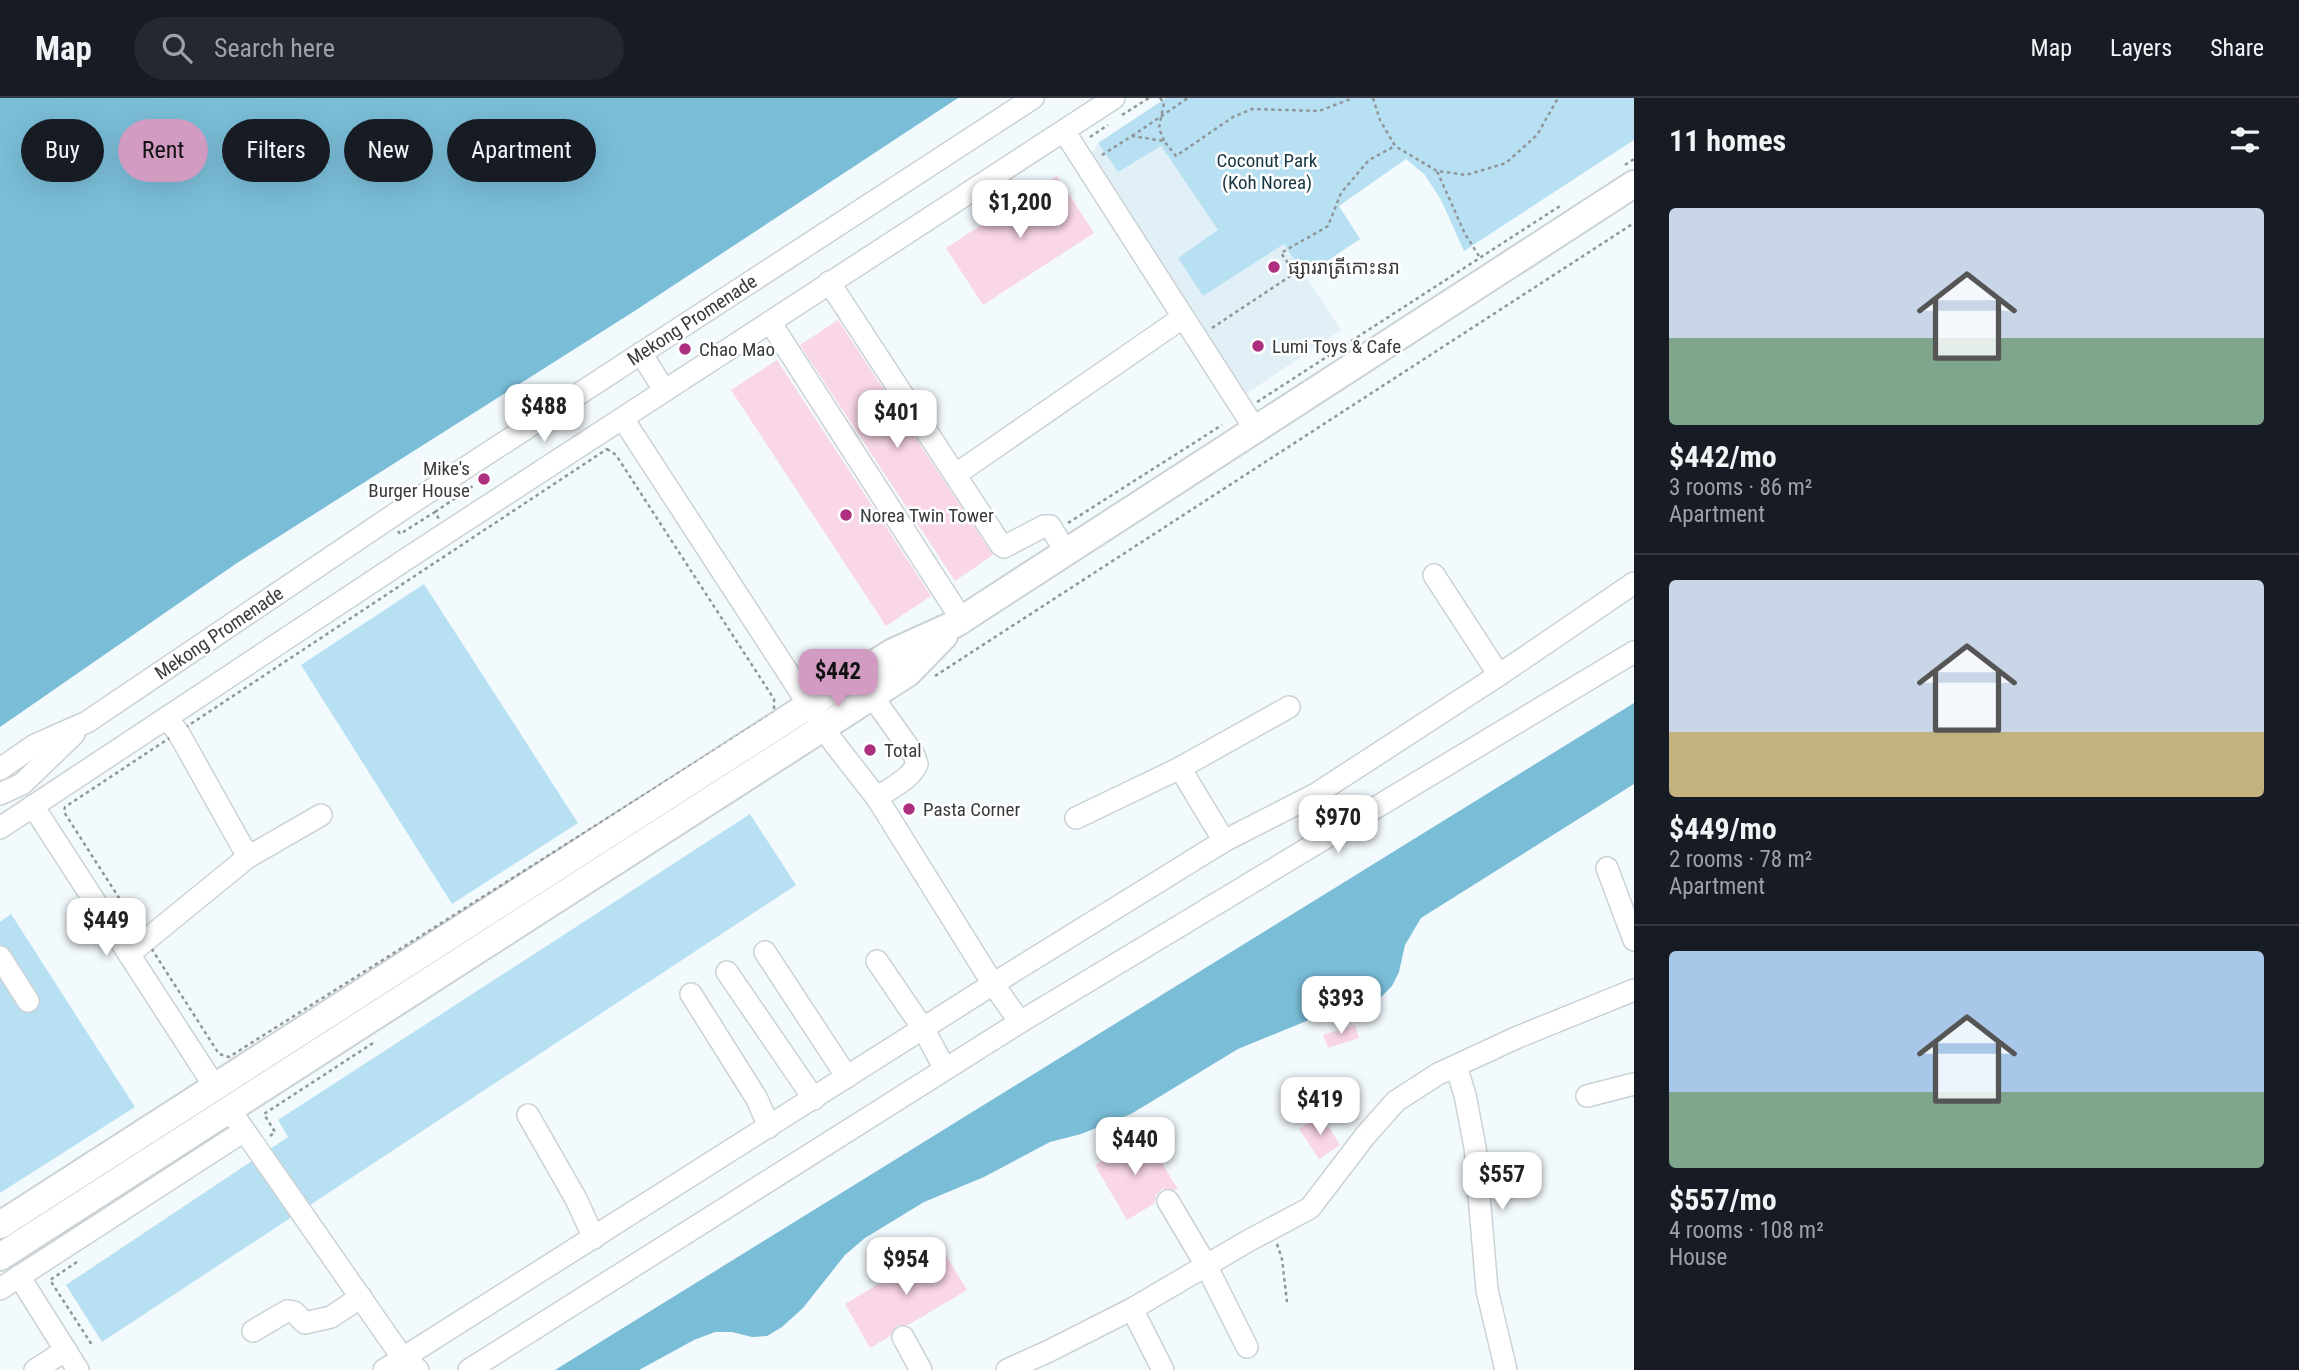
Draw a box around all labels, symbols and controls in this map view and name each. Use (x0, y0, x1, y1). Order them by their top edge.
search box (134, 17, 624, 80)
text: Map (35, 29, 92, 68)
icon: search (158, 29, 196, 67)
text: Search here (214, 33, 335, 63)
text: Map (2031, 34, 2072, 62)
text: Layers (2110, 34, 2172, 62)
text: Share (2210, 34, 2264, 62)
chip: Buy (21, 119, 104, 182)
chip: Rent (118, 119, 208, 182)
chip: Filters (222, 119, 330, 182)
chip: New (344, 119, 433, 182)
chip: Apartment (447, 119, 596, 182)
icon: filters (2226, 121, 2264, 159)
text: 11 homes (1669, 123, 1786, 158)
park label: Coconut Park (Koh Norea) (1217, 149, 1318, 194)
pin: $1,200 (963, 180, 1077, 240)
text: $1,200 (988, 189, 1052, 216)
icon: home (1904, 253, 2030, 379)
place label: ផ្សាររាត្រីកោះនរា (1288, 256, 1400, 279)
marker: ផ្សាររាត្រីកោះនរា (1266, 259, 1282, 275)
street label: Mekong Promenade (623, 270, 761, 370)
place label: Lumi Toys & Cafe (1272, 335, 1401, 358)
place label: Chao Mao (699, 338, 775, 361)
marker: Lumi Toys & Cafe (1250, 338, 1266, 354)
marker: Chao Mao (677, 341, 693, 357)
pin: $488 (503, 384, 585, 444)
pin: $401 (856, 390, 938, 450)
text: $488 (521, 393, 567, 420)
text: $401 (874, 399, 920, 426)
text: $442/mo (1669, 439, 1777, 474)
place label: Mike's Burger House (368, 457, 470, 502)
marker: Mike's Burger House (476, 471, 492, 487)
text: 3 rooms · 86 m² (1669, 474, 1812, 501)
text: Apartment (1669, 501, 1765, 528)
place label: Norea Twin Tower (860, 504, 994, 527)
marker: Norea Twin Tower (838, 507, 854, 523)
street label: Mekong Promenade (150, 582, 288, 684)
icon: home (1904, 625, 2030, 751)
pin: $442 (797, 650, 879, 709)
text: $442 (815, 658, 861, 685)
place label: Total (884, 739, 922, 762)
marker: Total (862, 742, 878, 758)
pin: $970 (1297, 796, 1379, 855)
place label: Pasta Corner (923, 798, 1020, 821)
marker: Pasta Corner (901, 801, 917, 817)
text: $970 (1315, 804, 1361, 831)
text: $449/mo (1669, 811, 1777, 846)
text: 2 rooms · 78 m² (1669, 846, 1812, 873)
text: Apartment (1669, 873, 1765, 900)
pin: $449 (65, 898, 147, 958)
text: $449 (83, 907, 129, 934)
pin: $393 (1300, 976, 1382, 1036)
text: $393 (1318, 985, 1364, 1012)
icon: home (1904, 996, 2030, 1122)
pin: $419 (1279, 1077, 1361, 1137)
text: $419 (1297, 1086, 1343, 1113)
pin: $440 (1094, 1118, 1176, 1177)
text: $440 (1112, 1126, 1158, 1153)
pin: $557 (1461, 1152, 1543, 1212)
text: $557 (1479, 1161, 1525, 1188)
text: $557/mo (1669, 1182, 1777, 1217)
text: 4 rooms · 108 m² (1669, 1217, 1824, 1244)
pin: $954 (865, 1238, 947, 1297)
text: House (1669, 1244, 1727, 1271)
text: $954 (883, 1246, 929, 1273)

